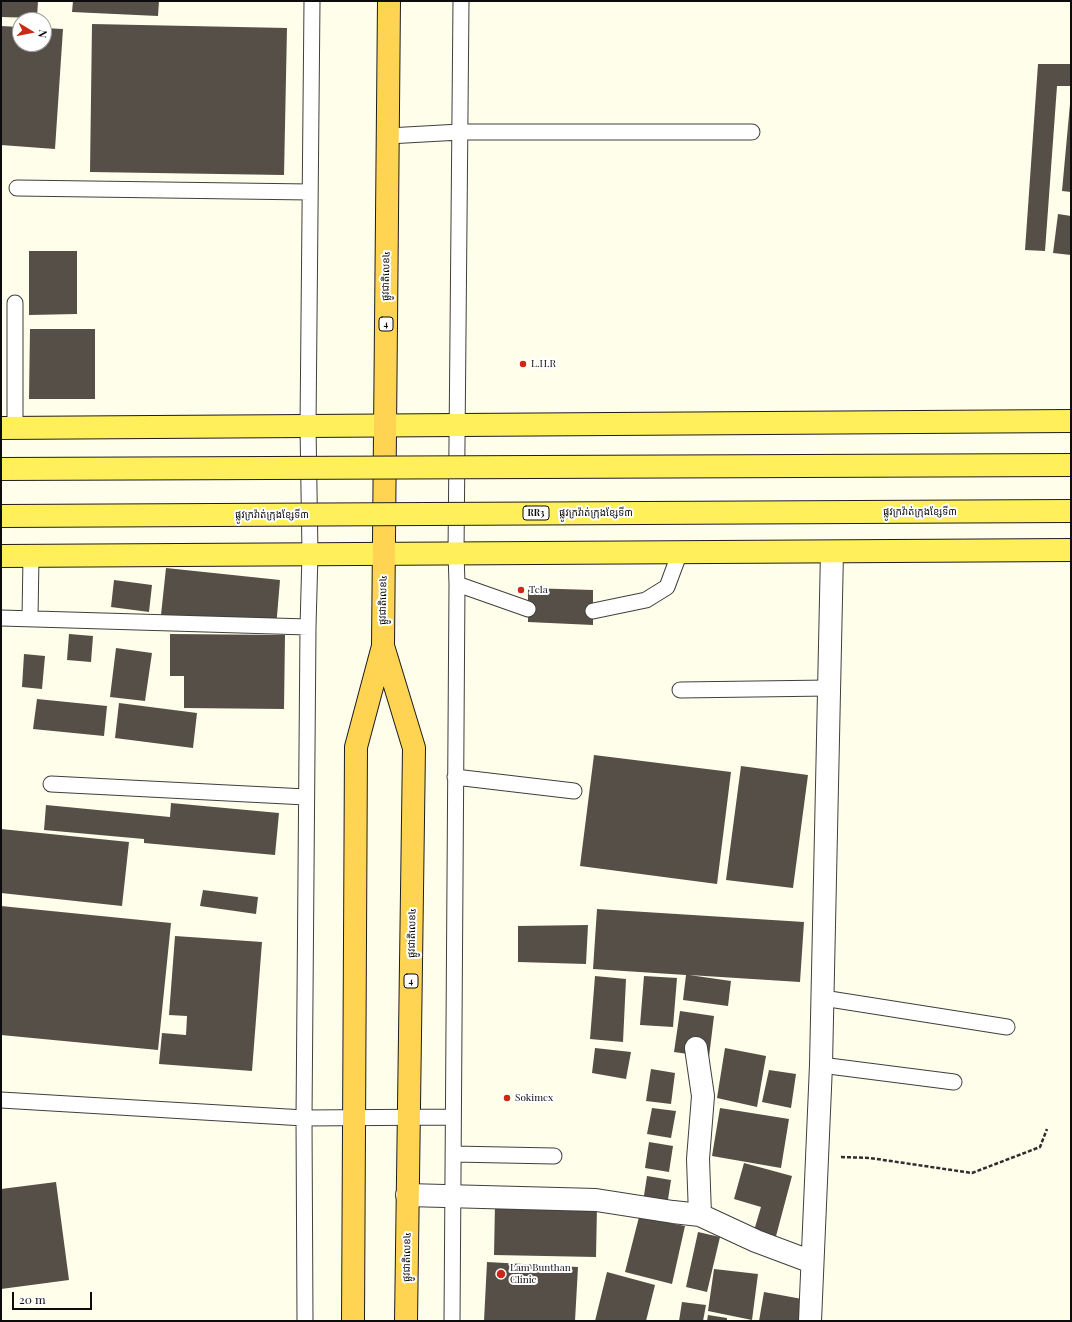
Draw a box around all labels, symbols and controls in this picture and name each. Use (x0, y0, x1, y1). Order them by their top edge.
north arrow (12, 12, 52, 52)
text: N (35, 29, 51, 39)
street label: ផ្លូវជាតិលេខ៤ (380, 251, 392, 301)
road number: 4 (379, 317, 393, 331)
place label: L.H.R (531, 358, 556, 370)
marker: L.H.R (518, 359, 528, 369)
road number: RR3 (523, 506, 549, 520)
street label: ផ្លូវក្រវ៉ាត់ក្រុងខ្សែទី៣ (883, 506, 957, 518)
street label: ផ្លូវក្រវ៉ាត់ក្រុងខ្សែទី៣ (559, 507, 633, 519)
street label: ផ្លូវក្រវ៉ាត់ក្រុងខ្សែទី៣ (235, 509, 309, 521)
street label: ផ្លូវជាតិលេខ៤ (377, 575, 389, 625)
place label: Tela (529, 584, 548, 596)
marker: Tela (516, 585, 526, 595)
street label: ផ្លូវជាតិលេខ៤ (406, 908, 418, 958)
road number: 4 (404, 974, 418, 988)
place label: Sokimex (515, 1092, 553, 1104)
marker: Sokimex (502, 1093, 512, 1103)
street label: ផ្លូវជាតិលេខ៤ (401, 1232, 413, 1282)
place label: Lam Bunthan Clinic (510, 1262, 571, 1286)
marker: Lam Bunthan Clinic (495, 1268, 507, 1280)
scale bar (14, 1284, 94, 1310)
text: 20 m (19, 1291, 46, 1307)

